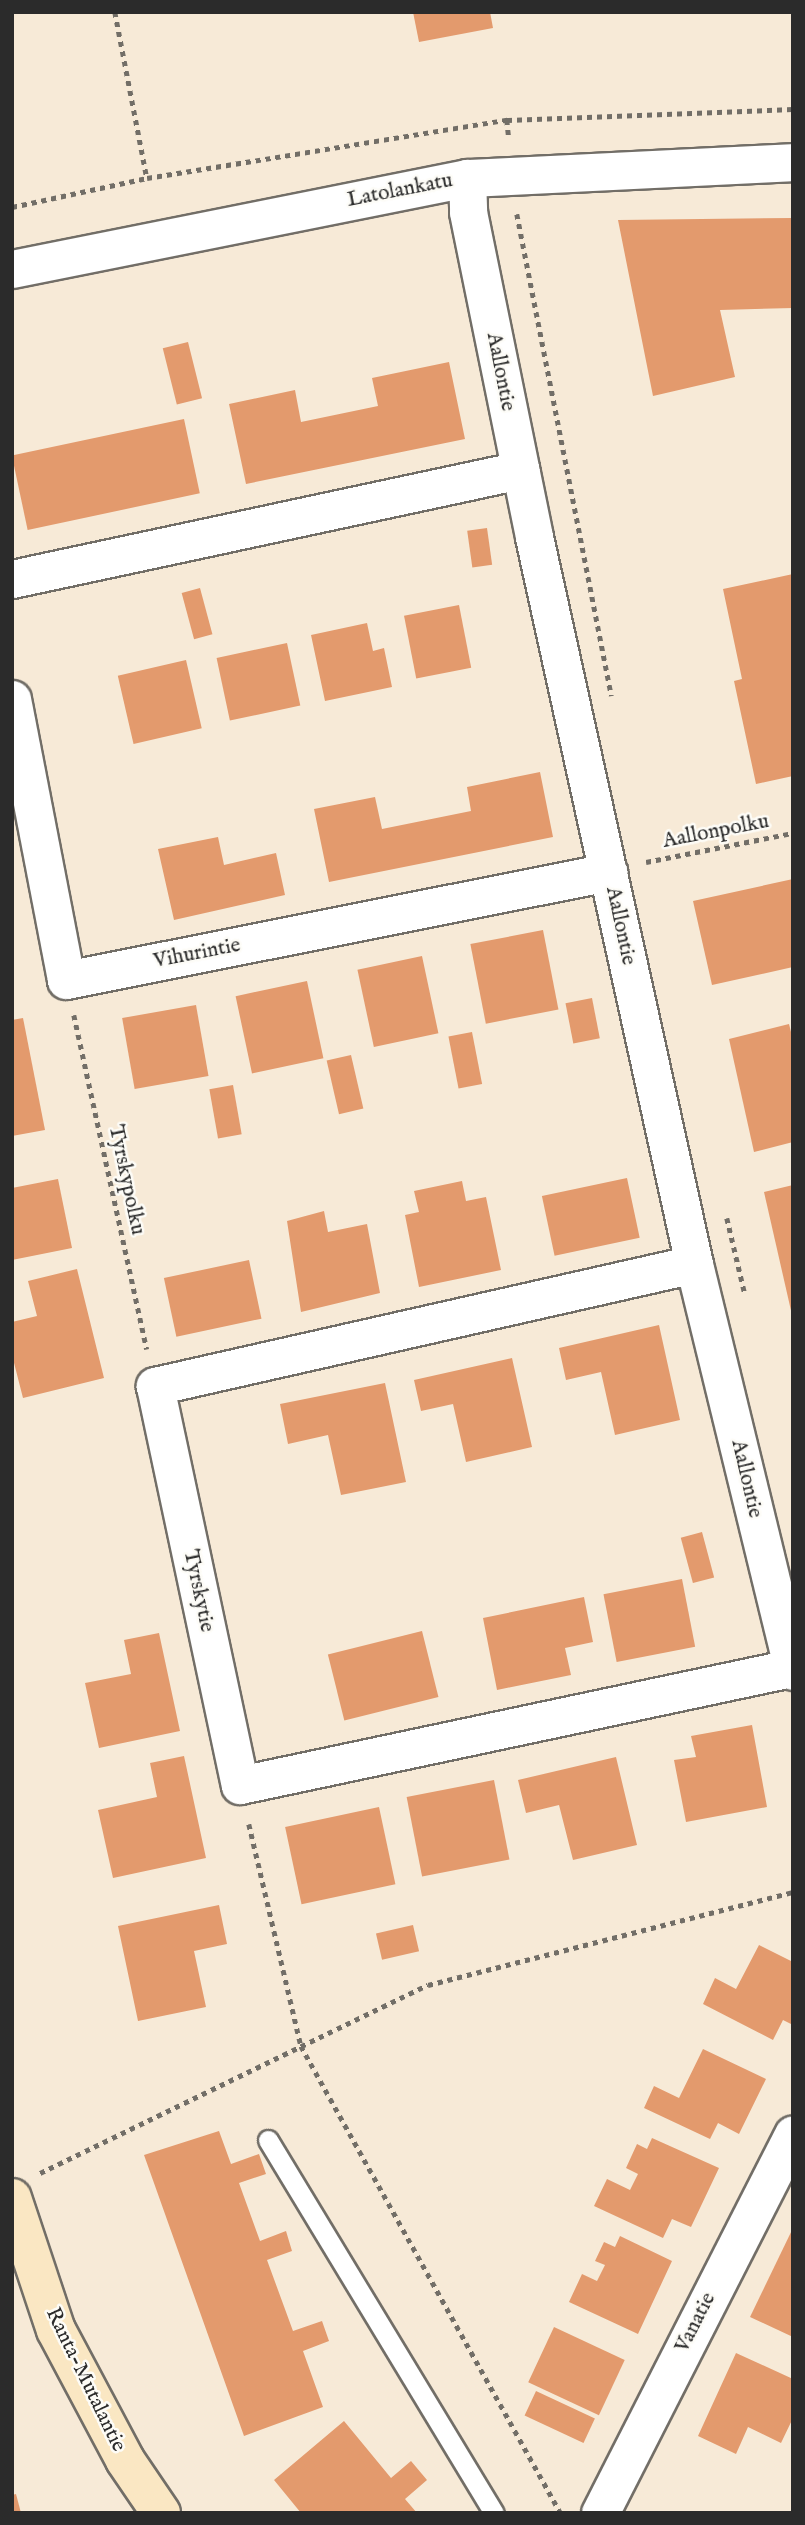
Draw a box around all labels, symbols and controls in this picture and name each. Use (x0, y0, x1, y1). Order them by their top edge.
street label: Latolankatu (345, 168, 455, 214)
street label: Aallontie (480, 331, 520, 413)
street label: Aallonpolku (661, 809, 771, 855)
street label: Aallontie (599, 885, 641, 967)
street label: Vihurintie (151, 933, 243, 975)
street label: Tyrskypolku (102, 1123, 150, 1237)
street label: Aallontie (725, 1437, 767, 1521)
street label: Tyrskytie (177, 1547, 219, 1635)
street label: Vanatie (670, 2289, 722, 2357)
street label: Ranta-Mutalantie (39, 2304, 131, 2456)

